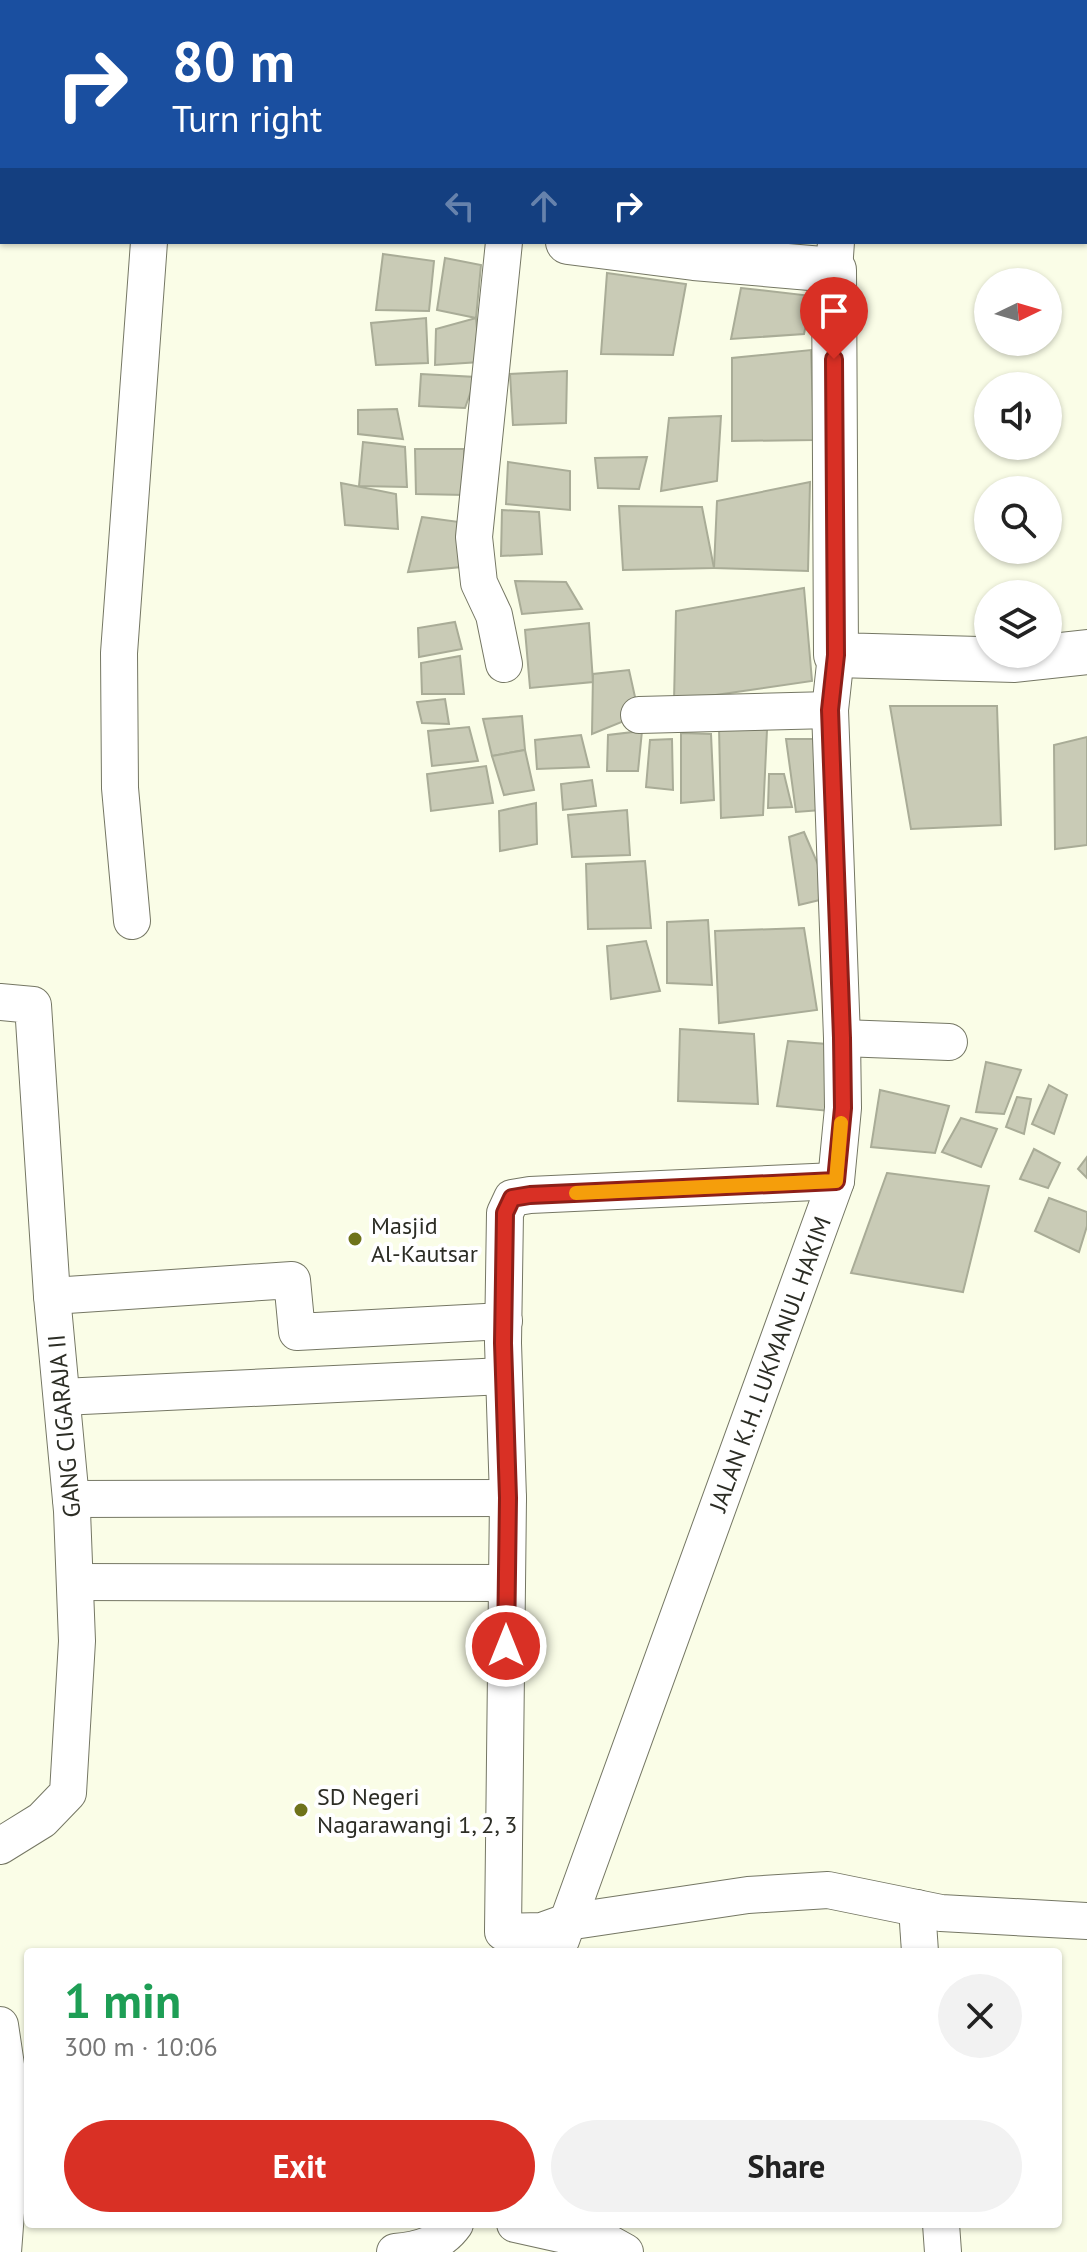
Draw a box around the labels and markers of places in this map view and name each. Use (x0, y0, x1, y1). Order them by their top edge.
pin (800, 277, 868, 359)
place label: Masjid Al-Kautsar (371, 1210, 478, 1269)
marker: Masjid Al-Kautsar (346, 1230, 364, 1248)
place label: SD Negeri Nagarawangi 1, 2, 3 (317, 1781, 517, 1840)
marker: SD Negeri Nagarawangi 1, 2, 3 (292, 1801, 310, 1819)

